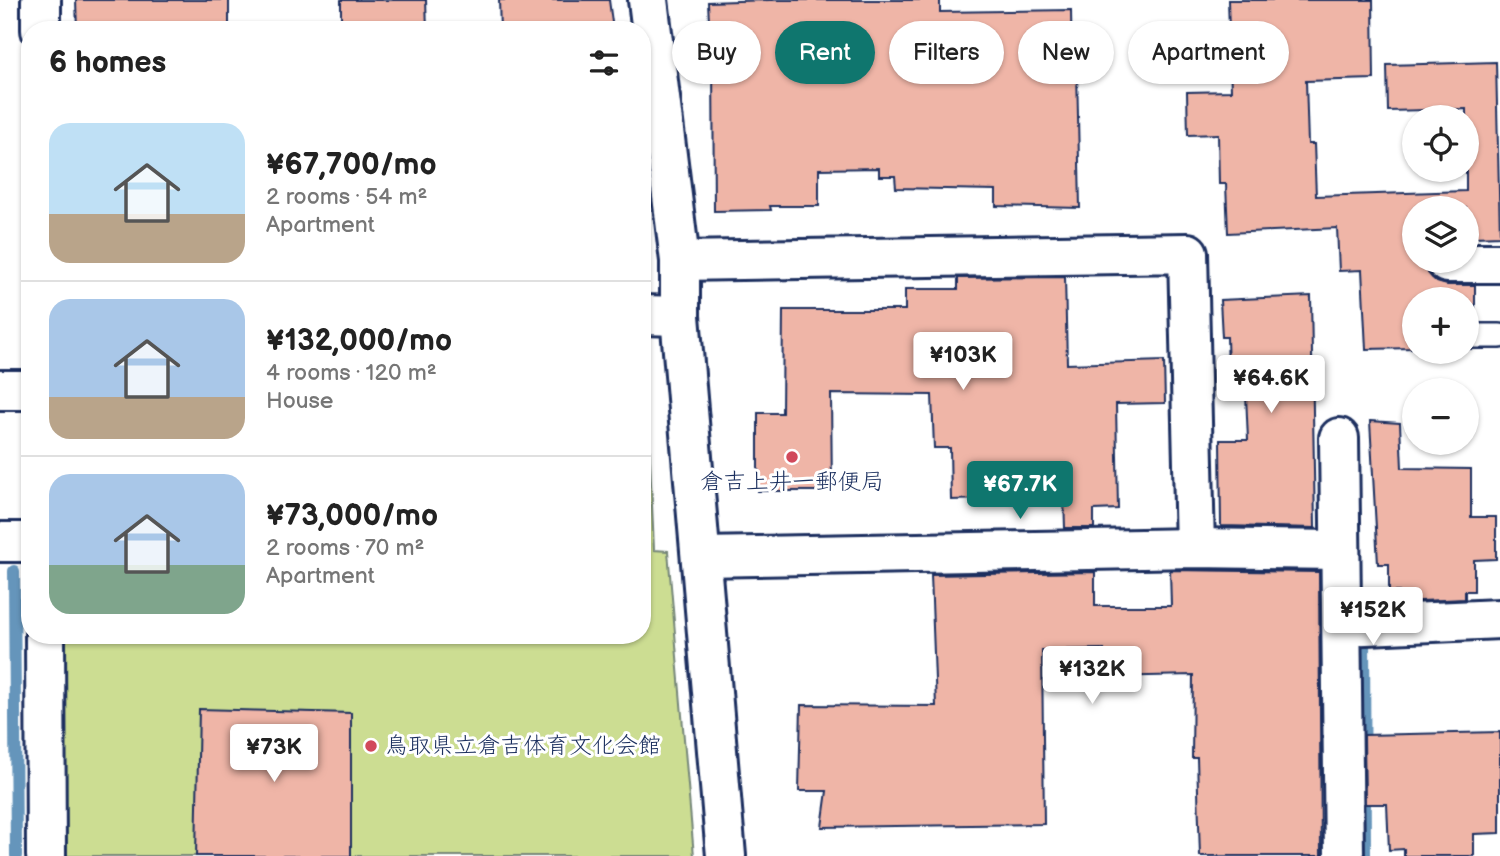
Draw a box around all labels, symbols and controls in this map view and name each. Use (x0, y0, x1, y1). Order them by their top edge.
chip: Buy (672, 21, 761, 84)
chip: Rent (775, 21, 875, 84)
chip: Filters (889, 21, 1004, 84)
chip: New (1018, 21, 1114, 84)
chip: Apartment (1128, 21, 1289, 84)
icon: filters (585, 44, 623, 82)
text: 6 homes (49, 45, 166, 81)
map controls (1402, 105, 1479, 455)
button: locate (1402, 105, 1479, 182)
text: ¥67,700/mo (266, 147, 437, 183)
icon: home (105, 151, 189, 235)
text: 2 rooms · 54 m² (266, 183, 428, 211)
button: layers (1402, 196, 1479, 273)
text: Apartment (266, 211, 375, 239)
button: + (1402, 287, 1479, 364)
text: ¥132,000/mo (266, 323, 452, 359)
icon: home (105, 327, 189, 411)
pin: ¥103K (914, 332, 1012, 392)
text: ¥103K (929, 341, 997, 369)
pin: ¥64.6K (1214, 356, 1328, 415)
text: 4 rooms · 120 m² (266, 359, 437, 387)
text: ¥64.6K (1233, 364, 1309, 392)
button: − (1402, 378, 1479, 455)
text: House (266, 387, 333, 415)
marker: 倉吉上井一郵便局 (784, 449, 800, 465)
pin: ¥67.7K (963, 462, 1077, 521)
place label: 倉吉上井一郵便局 (700, 468, 884, 496)
text: ¥67.7K (983, 470, 1057, 498)
text: ¥73,000/mo (266, 498, 438, 534)
icon: home (105, 502, 189, 586)
text: 2 rooms · 70 m² (266, 534, 425, 562)
text: Apartment (266, 562, 375, 590)
pin: ¥152K (1324, 588, 1422, 647)
text: ¥152K (1340, 596, 1406, 624)
pin: ¥132K (1043, 646, 1141, 706)
text: ¥132K (1059, 655, 1125, 683)
pin: ¥73K (233, 724, 315, 784)
place label: 鳥取県立倉吉体育文化会館 (385, 732, 661, 760)
text: ¥73K (246, 733, 302, 761)
marker: 鳥取県立倉吉体育文化会館 (363, 738, 379, 754)

